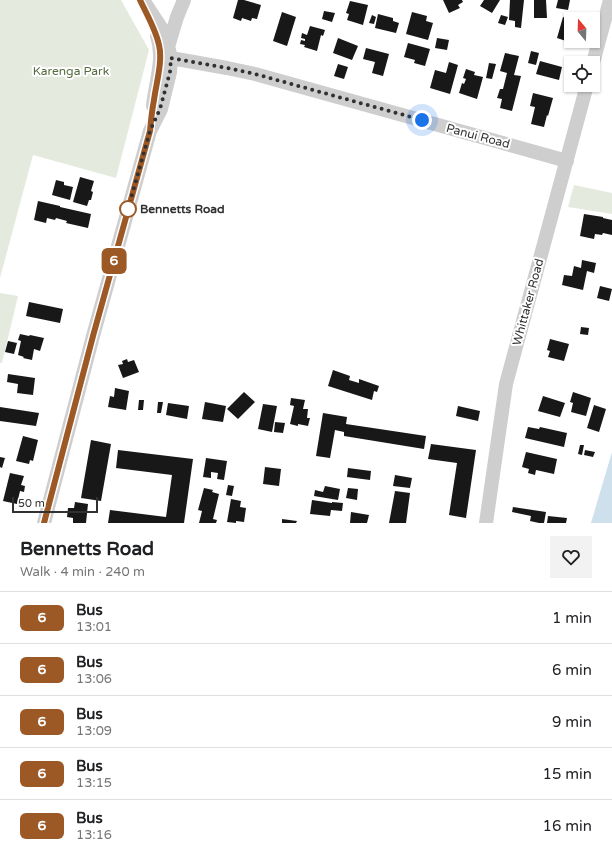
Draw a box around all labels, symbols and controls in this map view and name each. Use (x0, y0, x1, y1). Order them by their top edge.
north arrow (564, 12, 600, 48)
map controls (564, 12, 600, 92)
button: locate (564, 56, 600, 92)
park label: Karenga Park (33, 64, 110, 78)
your location (412, 110, 432, 130)
street label: Panui Road (445, 121, 511, 151)
marker: Bennetts Road (119, 200, 137, 218)
place label: Bennetts Road (140, 202, 225, 216)
line badge: 6 (101, 248, 127, 274)
text: 6 (110, 252, 118, 269)
street label: Whittaker Road (510, 257, 546, 347)
scale bar (12, 495, 98, 514)
text: 50 m (18, 497, 45, 510)
button: heart (550, 536, 592, 578)
text: Bennetts Road (20, 538, 154, 560)
text: Walk · 4 min · 240 m (20, 564, 145, 580)
text: Bus (76, 601, 103, 619)
text: 6 (38, 609, 46, 626)
text: 1 min (552, 609, 592, 627)
text: 13:01 (76, 619, 112, 635)
text: Bus (76, 653, 103, 671)
text: 6 (38, 661, 46, 678)
text: 6 min (552, 661, 592, 679)
text: 13:06 (76, 671, 112, 687)
text: Bus (76, 705, 103, 723)
text: 6 (38, 713, 46, 730)
text: 9 min (552, 713, 592, 731)
text: 13:09 (76, 723, 112, 739)
text: Bus (76, 757, 103, 775)
text: 6 (38, 765, 46, 782)
text: 15 min (543, 765, 592, 783)
text: 13:15 (76, 775, 112, 791)
text: Bus (76, 809, 103, 827)
text: 6 (38, 817, 46, 834)
text: 16 min (543, 817, 592, 835)
text: 13:16 (76, 827, 112, 843)

